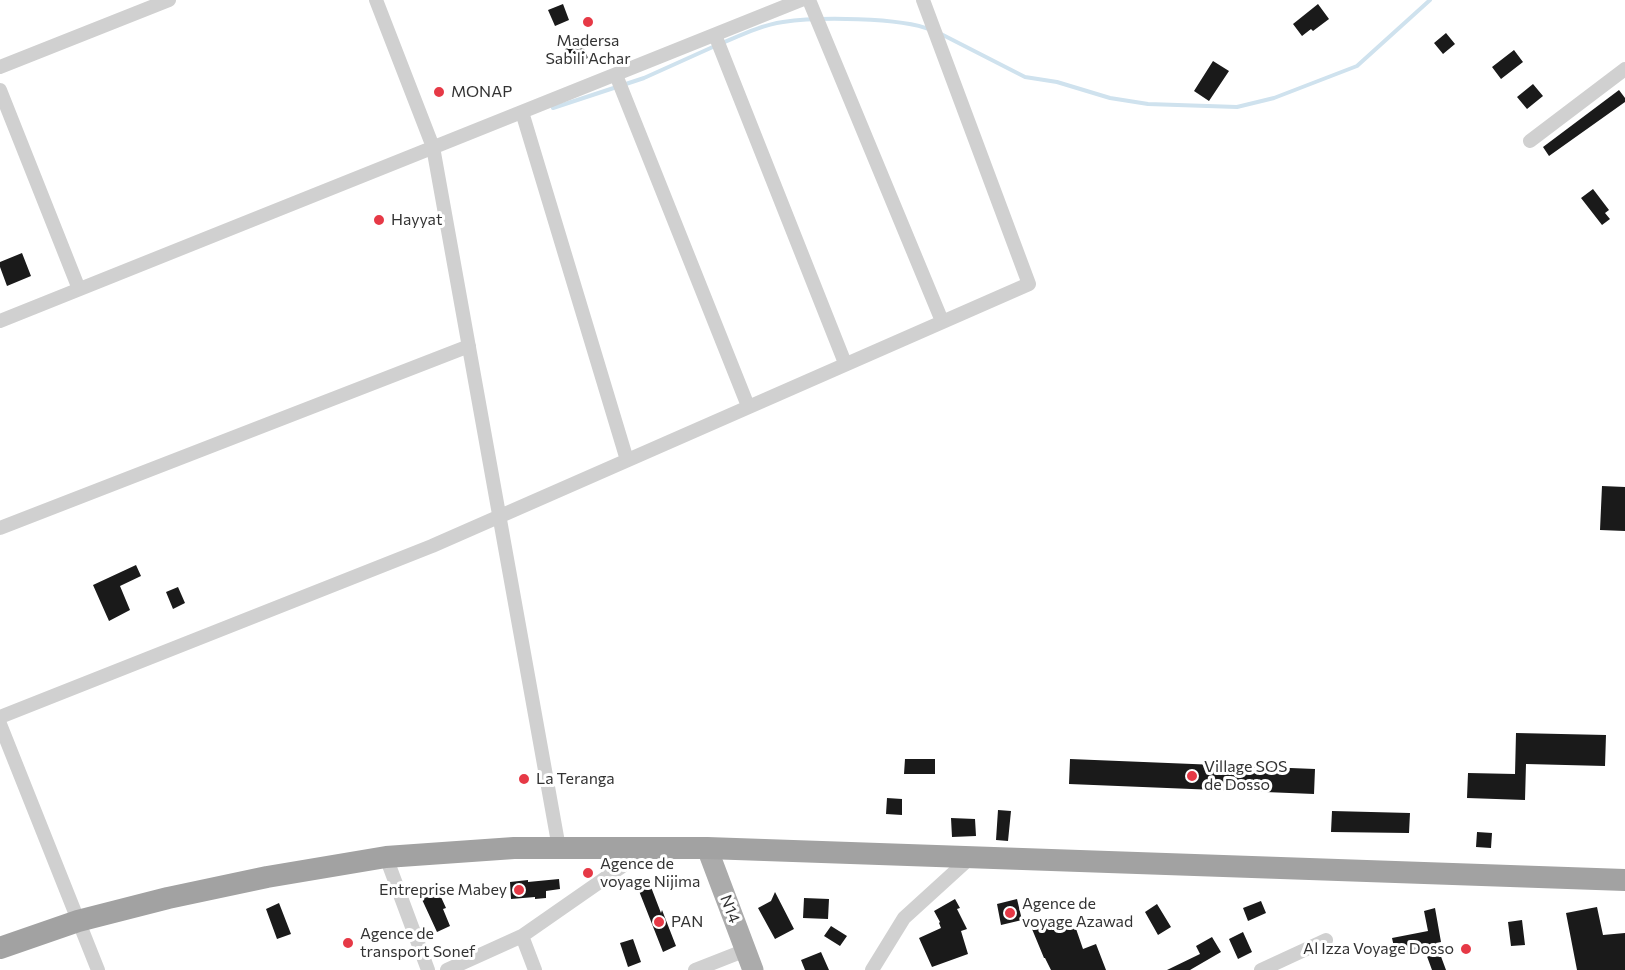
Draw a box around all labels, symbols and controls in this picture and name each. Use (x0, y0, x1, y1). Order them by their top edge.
marker: Madersa Sabili Achar (581, 15, 595, 29)
place label: Madersa Sabili Achar (545, 31, 631, 69)
place label: MONAP (451, 82, 512, 102)
marker: MONAP (432, 85, 446, 99)
place label: Hayyat (391, 210, 443, 230)
marker: Hayyat (372, 213, 386, 227)
place label: Village SOS de Dosso (1204, 757, 1287, 795)
place label: La Teranga (536, 769, 615, 789)
marker: Village SOS de Dosso (1185, 769, 1199, 783)
marker: La Teranga (517, 772, 531, 786)
place label: Agence de voyage Nijima (600, 854, 700, 892)
marker: Agence de voyage Nijima (581, 866, 595, 880)
place label: Entreprise Mabey (379, 880, 507, 900)
marker: Entreprise Mabey (512, 883, 526, 897)
street label: N14 (716, 892, 744, 926)
place label: Agence de voyage Azawad (1022, 894, 1133, 932)
marker: Agence de voyage Azawad (1003, 906, 1017, 920)
place label: PAN (671, 912, 703, 932)
marker: PAN (652, 915, 666, 929)
place label: Agence de transport Sonef (360, 924, 475, 962)
marker: Agence de transport Sonef (341, 936, 355, 950)
place label: Al Izza Voyage Dosso (1303, 939, 1454, 959)
marker: Al Izza Voyage Dosso (1459, 942, 1473, 956)

